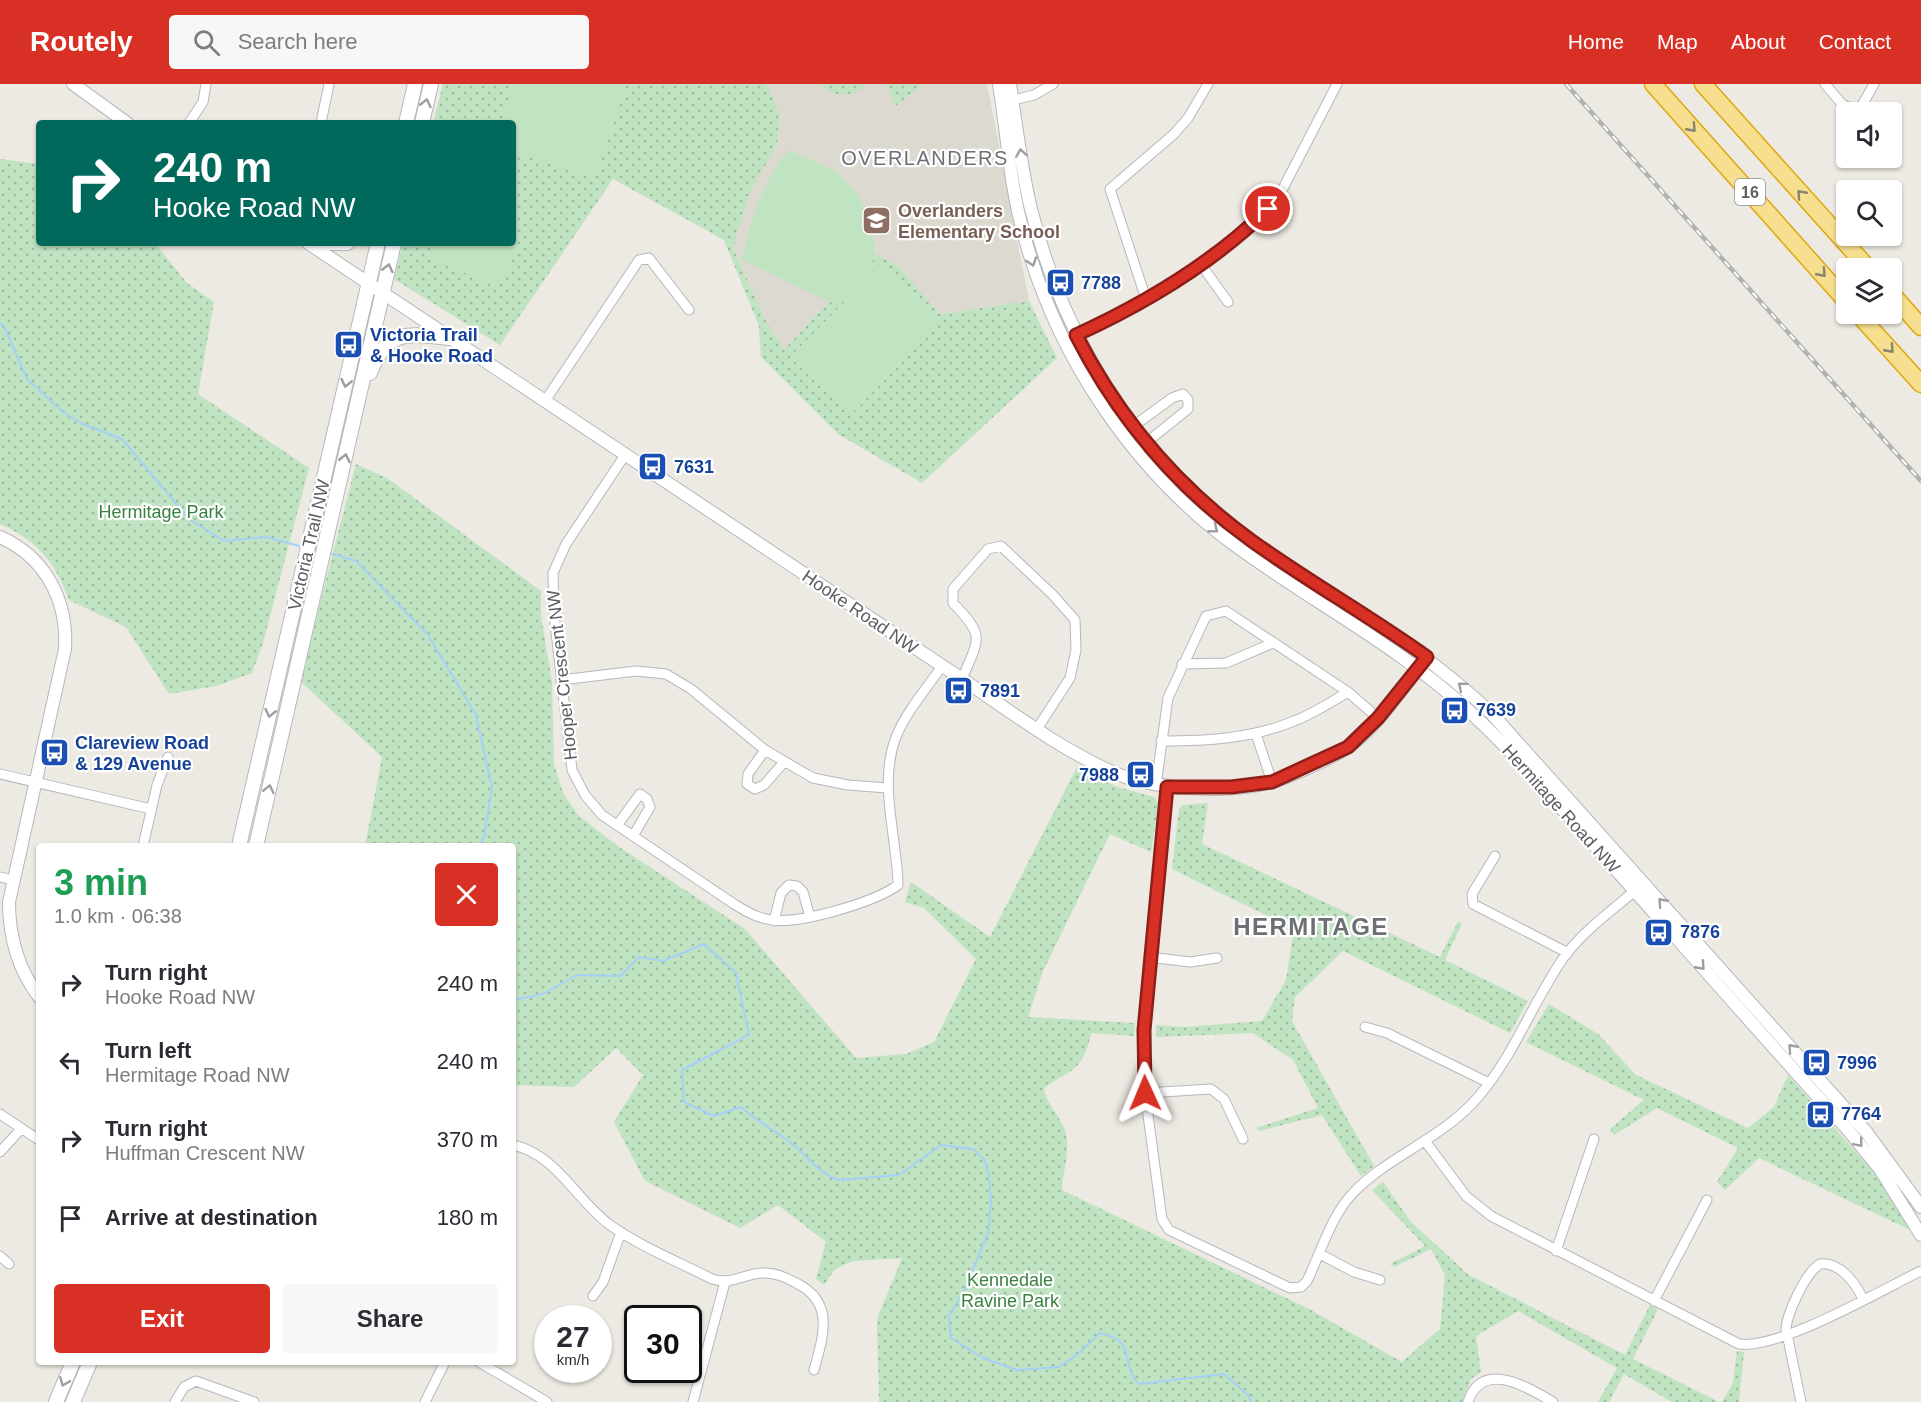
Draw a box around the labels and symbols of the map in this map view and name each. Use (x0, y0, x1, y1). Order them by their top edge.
one-way arrow (419, 99, 432, 109)
one-way arrow (1685, 121, 1696, 131)
district label: OVERLANDERS (841, 147, 1009, 169)
one-way arrow (1015, 148, 1027, 157)
road number: 16 (1735, 179, 1765, 205)
pin (1242, 183, 1293, 234)
one-way arrow (1797, 190, 1808, 201)
place label: Overlanders Elementary School (898, 201, 1060, 242)
school or university icon: Overlanders Elementary School (861, 205, 893, 237)
one-way arrow (1025, 256, 1037, 267)
one-way arrow (380, 264, 393, 274)
one-way arrow (1815, 266, 1826, 277)
bus stop icon: 7788 (1044, 267, 1076, 299)
place label: 7788 (1081, 273, 1121, 293)
place label: Victoria Trail & Hooke Road (370, 325, 493, 366)
bus stop icon: Victoria Trail & Hooke Road (333, 329, 365, 361)
one-way arrow (1883, 342, 1894, 352)
one-way arrow (340, 378, 353, 388)
bus stop icon: 7631 (637, 451, 669, 483)
one-way arrow (338, 453, 351, 463)
place label: 7631 (674, 457, 714, 477)
street label: Victoria Trail NW (284, 478, 334, 612)
park label: Hermitage Park (98, 502, 225, 522)
one-way arrow (1208, 521, 1219, 532)
street label: Hooke Road NW (798, 566, 922, 658)
street label: Hooper Crescent NW (543, 589, 581, 761)
bus stop icon: 7891 (943, 675, 975, 707)
place label: 7891 (980, 681, 1020, 701)
one-way arrow (1458, 682, 1469, 693)
bus stop icon: 7639 (1439, 694, 1471, 726)
place label: 7639 (1476, 700, 1516, 720)
one-way arrow (264, 708, 277, 718)
place label: Clareview Road & 129 Avenue (75, 733, 209, 774)
bus stop icon: Clareview Road & 129 Avenue (38, 737, 70, 769)
street label: Hermitage Road NW (1498, 741, 1624, 877)
bus stop icon: 7988 (1124, 759, 1156, 791)
place label: 7988 (1079, 765, 1119, 785)
one-way arrow (262, 784, 275, 794)
one-way arrow (1658, 899, 1669, 909)
district label: HERMITAGE (1233, 913, 1389, 940)
bus stop icon: 7876 (1643, 916, 1675, 948)
place label: 7876 (1680, 922, 1720, 942)
one-way arrow (1694, 959, 1705, 970)
one-way arrow (1788, 1044, 1799, 1054)
bus stop icon: 7996 (1800, 1047, 1832, 1079)
place label: 7996 (1837, 1053, 1877, 1073)
position arrow (1113, 1061, 1177, 1125)
bus stop icon: 7764 (1804, 1098, 1836, 1130)
place label: 7764 (1841, 1104, 1881, 1124)
one-way arrow (1852, 1136, 1863, 1147)
park label: Kennedale Ravine Park (961, 1270, 1060, 1311)
speed limit sign: 30 (624, 1305, 702, 1383)
one-way arrow (59, 1376, 71, 1387)

